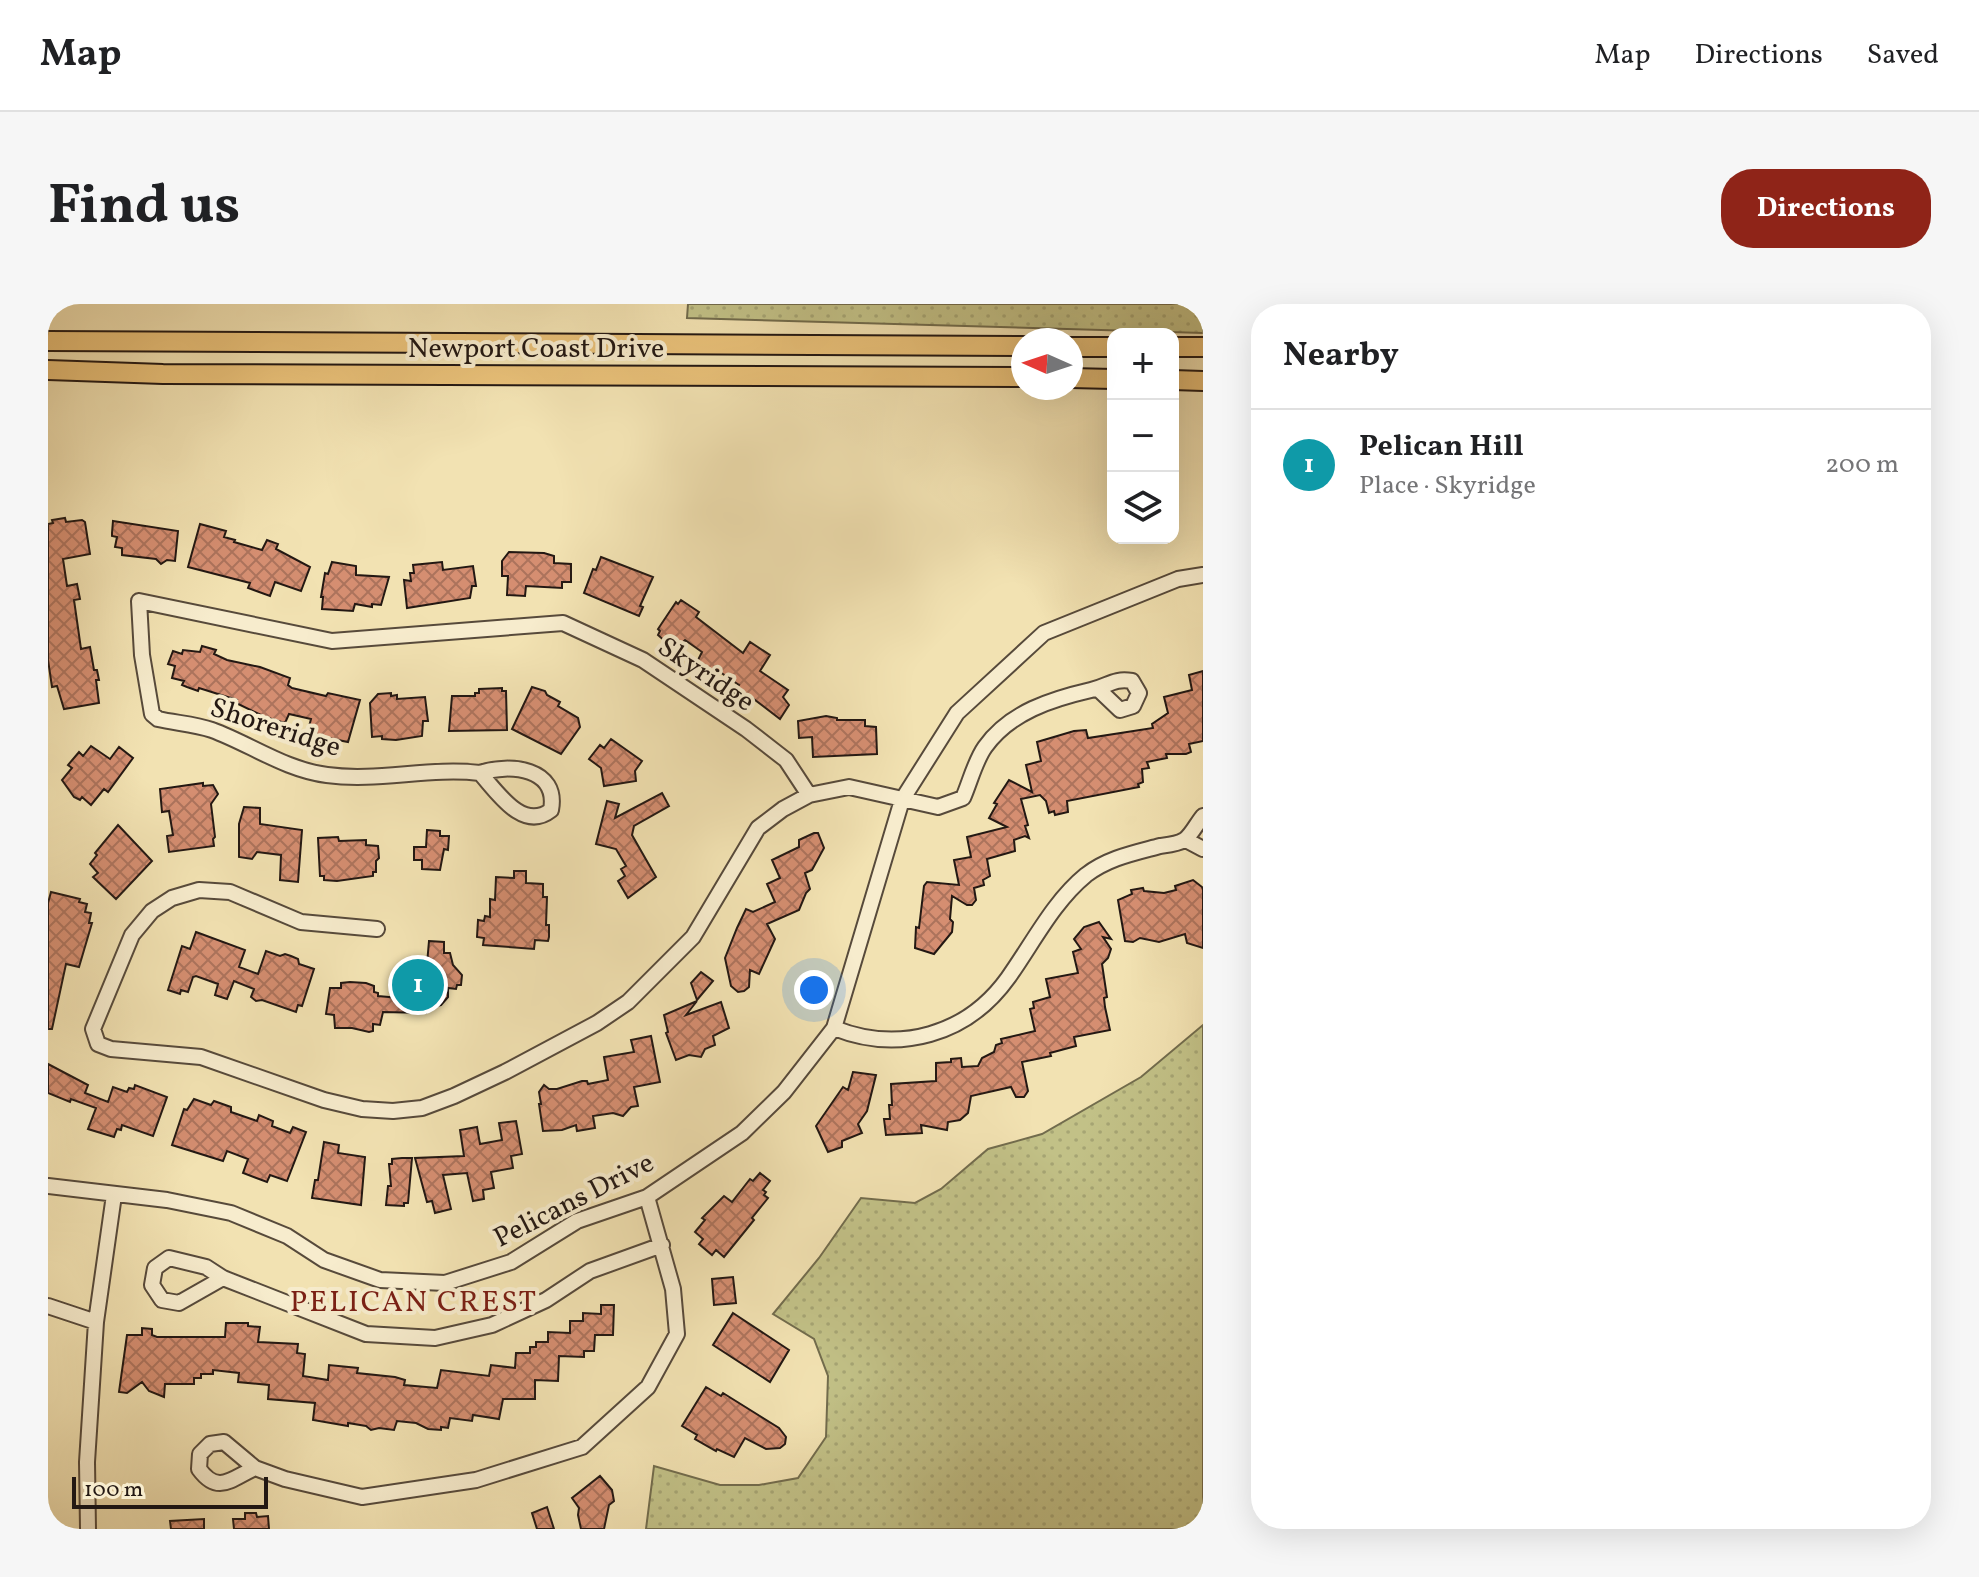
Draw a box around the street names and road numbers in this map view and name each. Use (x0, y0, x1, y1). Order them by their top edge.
street label: Newport Coast Drive (408, 330, 664, 369)
street label: Skyridge (649, 628, 762, 722)
street label: Shoreridge (205, 689, 346, 768)
street label: Pelicans Drive (487, 1144, 661, 1258)

